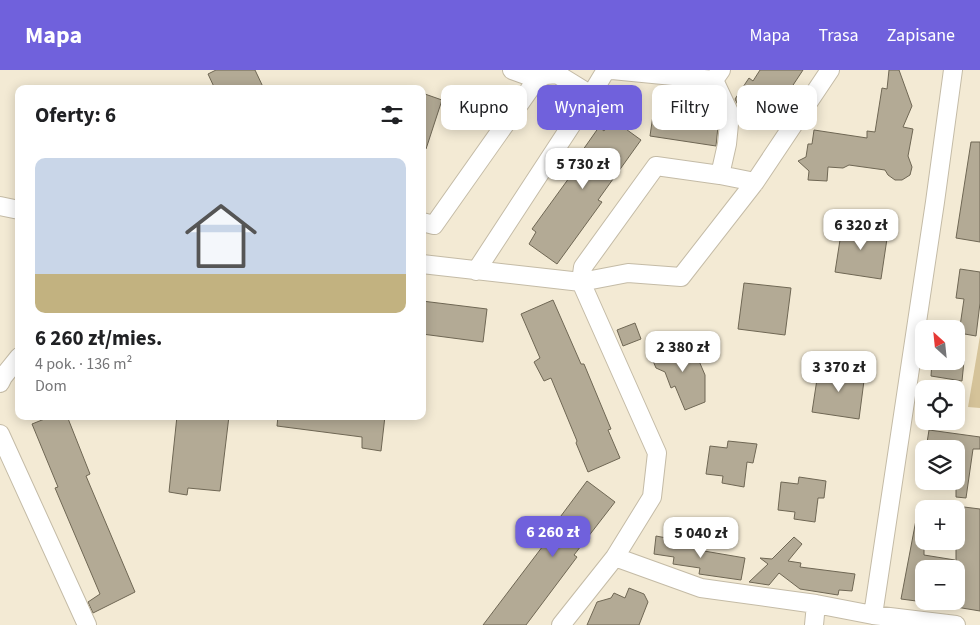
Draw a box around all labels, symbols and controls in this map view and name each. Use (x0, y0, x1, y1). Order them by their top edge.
text: Mapa (25, 18, 82, 53)
text: Mapa (749, 23, 790, 48)
text: Trasa (818, 23, 859, 48)
text: Zapisane (887, 23, 955, 48)
chip: Kupno (441, 85, 527, 130)
chip: Wynajem (537, 85, 642, 130)
chip: Filtry (652, 85, 727, 130)
chip: Nowe (737, 85, 817, 130)
text: Oferty: 6 (35, 100, 116, 130)
icon: filters (378, 101, 406, 129)
pin: 5 730 zł (531, 148, 635, 190)
text: 5 730 zł (556, 153, 610, 175)
icon: home (176, 191, 266, 281)
pin: 6 320 zł (809, 208, 913, 251)
text: 6 320 zł (834, 214, 888, 236)
north arrow (915, 320, 965, 370)
map controls (915, 320, 965, 610)
text: 6 260 zł/mies. (35, 323, 162, 353)
pin: 2 380 zł (631, 330, 735, 373)
text: 2 380 zł (656, 336, 710, 358)
pin: 3 370 zł (787, 350, 891, 393)
text: 4 pok. · 136 m² (35, 353, 132, 375)
text: 3 370 zł (812, 356, 866, 378)
text: Dom (35, 375, 67, 397)
button: locate (915, 380, 965, 430)
button: layers (915, 440, 965, 490)
button: + (915, 500, 965, 550)
pin: 6 260 zł (501, 516, 605, 558)
pin: 5 040 zł (649, 516, 753, 559)
text: 6 260 zł (526, 521, 580, 543)
text: 5 040 zł (674, 522, 728, 544)
button: − (915, 560, 965, 610)

